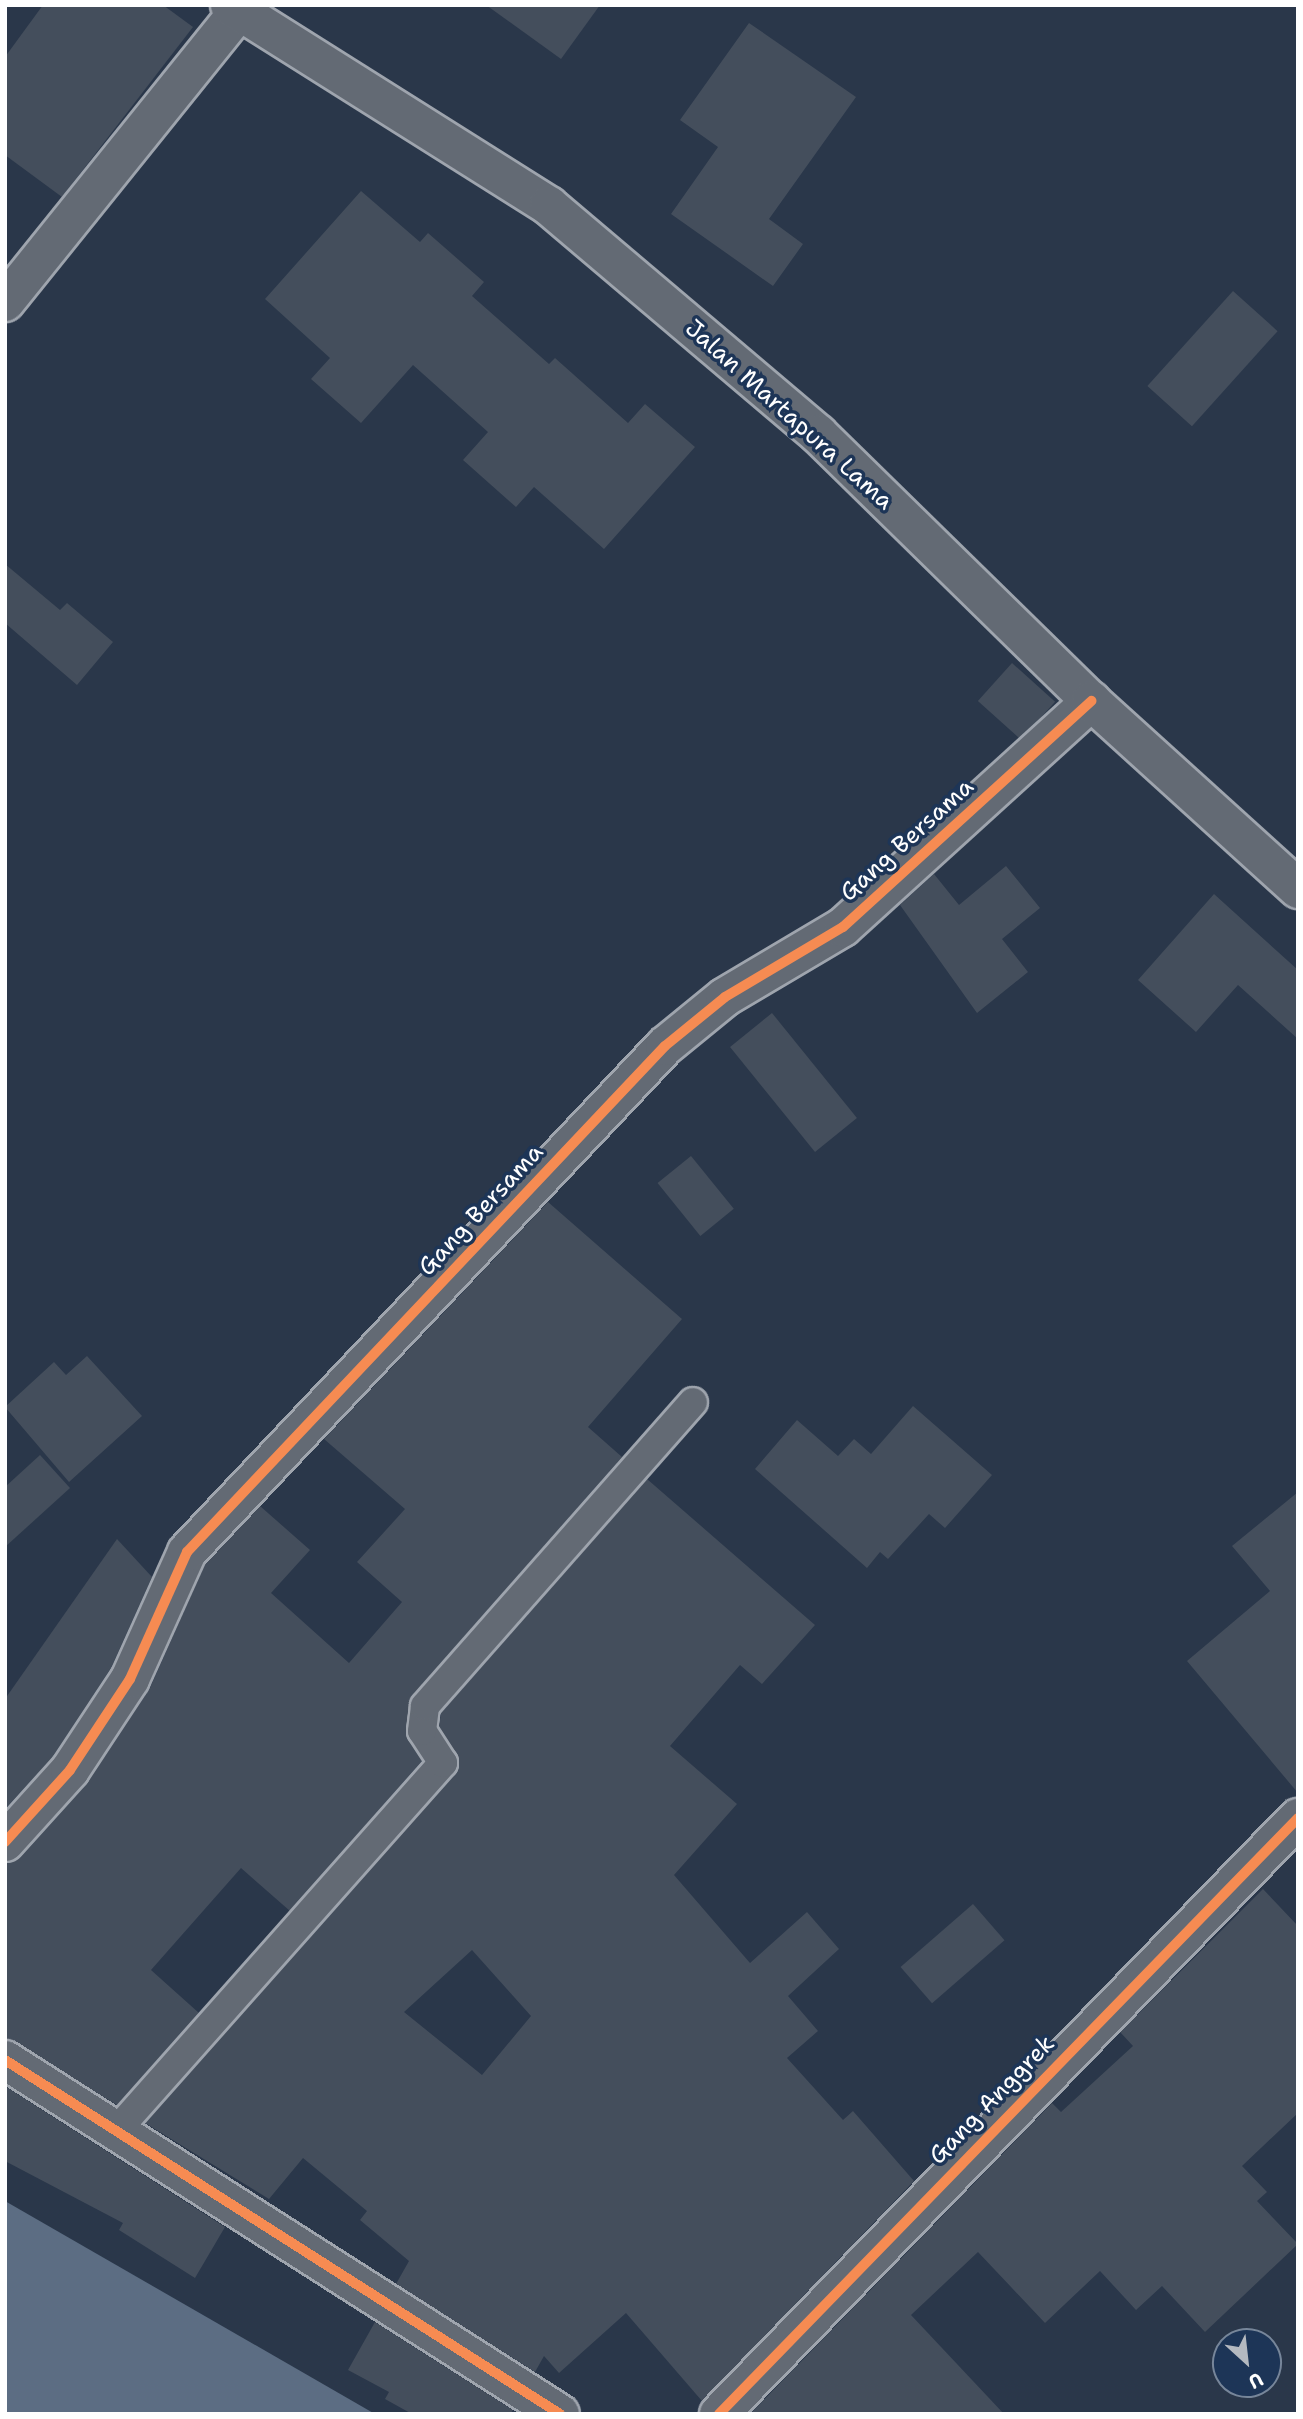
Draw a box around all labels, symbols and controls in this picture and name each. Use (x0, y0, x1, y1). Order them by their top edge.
street label: Jalan Martapura Lama (679, 314, 899, 516)
street label: Gang Bersama (834, 772, 980, 908)
street label: Gang Bersama (413, 1138, 549, 1282)
street label: Gang Anggrek (923, 2029, 1061, 2171)
north arrow (1212, 2328, 1282, 2398)
text: U (1244, 2366, 1267, 2394)

